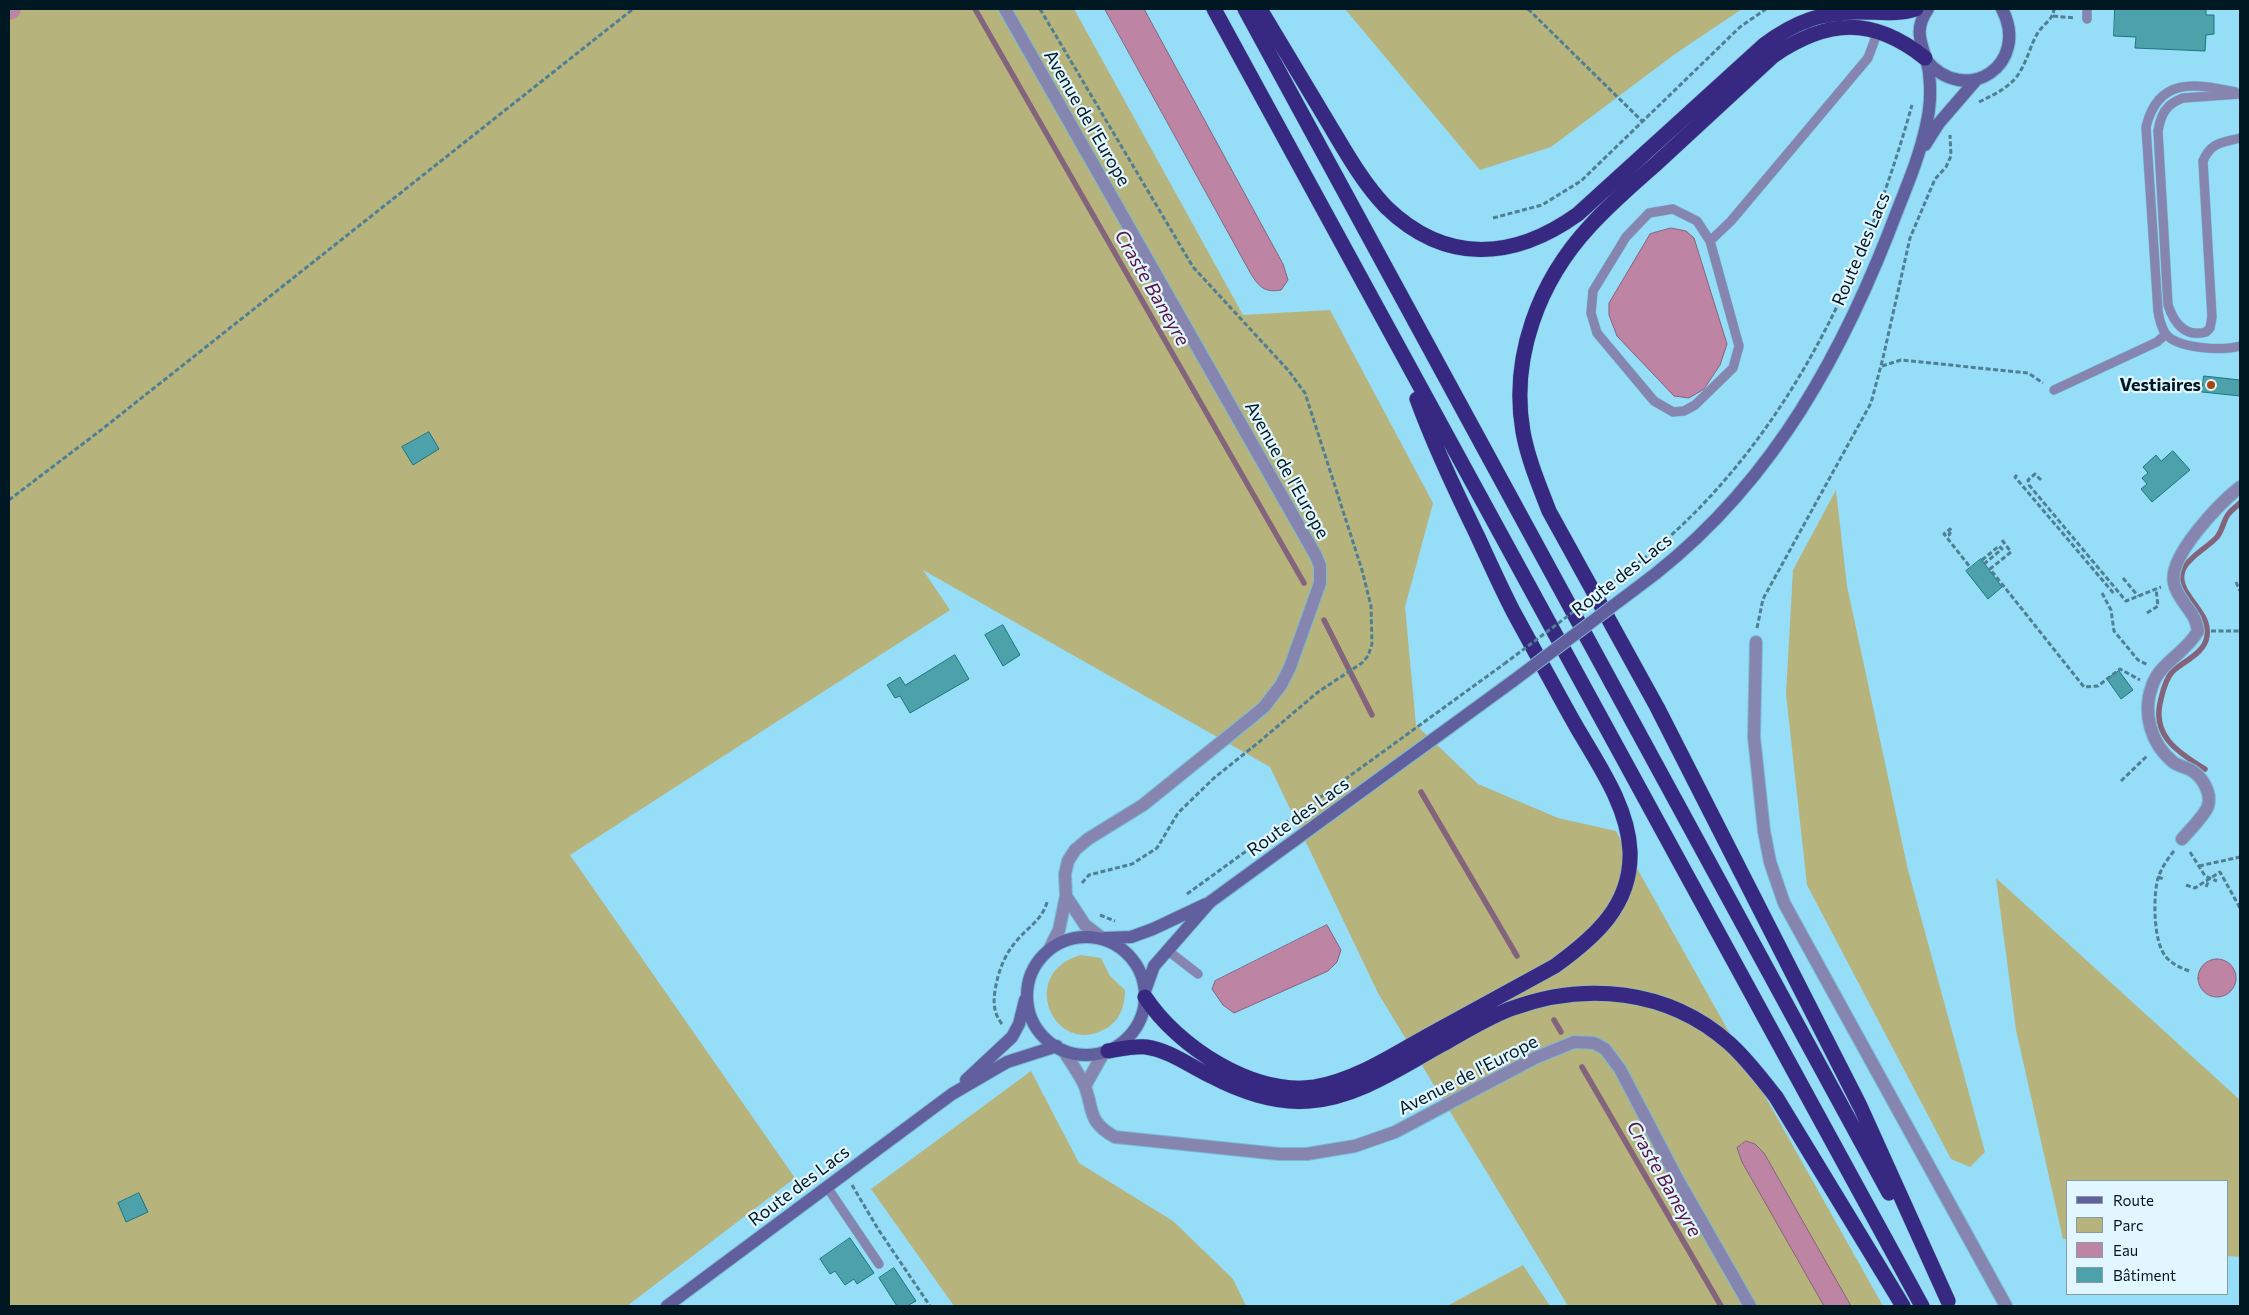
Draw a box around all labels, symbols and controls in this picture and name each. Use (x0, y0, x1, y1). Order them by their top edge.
street label: Avenue de l'Europe (1039, 46, 1135, 190)
street label: Route des Lacs (1827, 189, 1895, 309)
water label: Craste Baneyre (1110, 226, 1194, 350)
place label: Vestiaires (2120, 374, 2201, 396)
marker: Vestiaires (2205, 379, 2217, 391)
street label: Avenue de l'Europe (1240, 398, 1334, 542)
street label: Route des Lacs (1568, 529, 1676, 621)
street label: Route des Lacs (1243, 773, 1353, 861)
street label: Avenue de l'Europe (1395, 1031, 1541, 1119)
water label: Craste Baneyre (1622, 1117, 1706, 1241)
street label: Route des Lacs (744, 1141, 854, 1231)
legend (2066, 1180, 2229, 1295)
text: Route (2113, 1191, 2154, 1209)
text: Parc (2113, 1216, 2143, 1234)
text: Eau (2113, 1241, 2138, 1259)
text: Bâtiment (2113, 1266, 2176, 1284)

